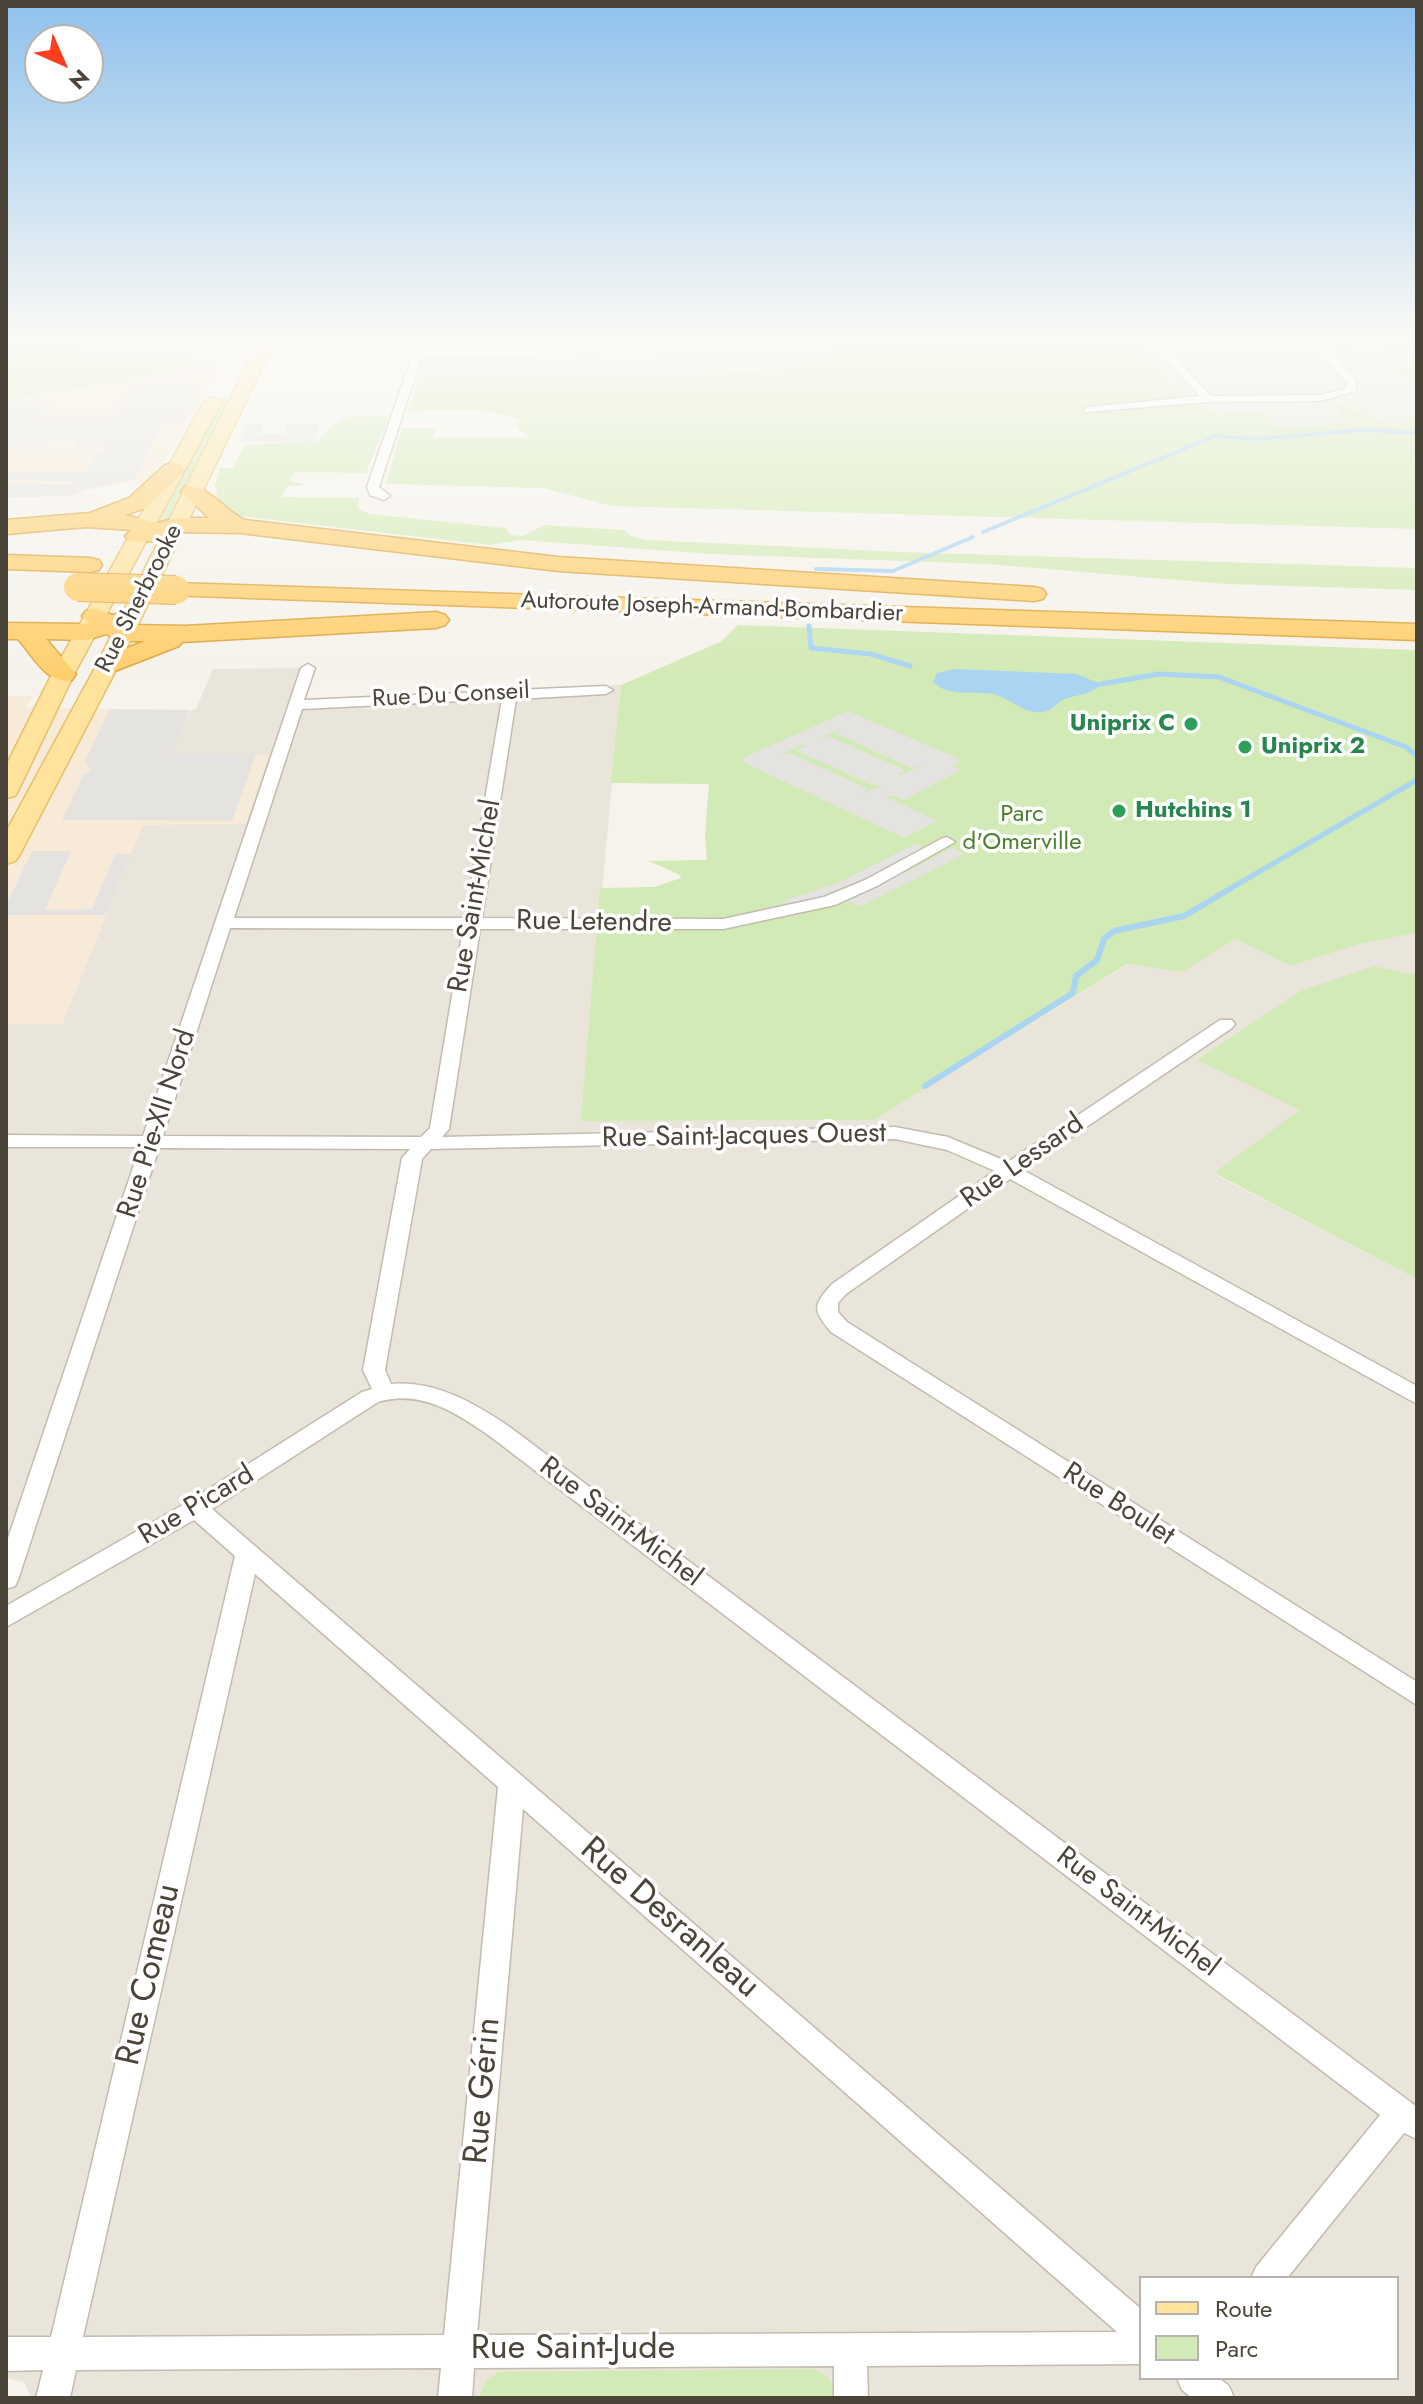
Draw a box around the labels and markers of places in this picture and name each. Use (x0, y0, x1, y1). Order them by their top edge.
place label: Uniprix C (1070, 710, 1175, 738)
marker: Uniprix C (1182, 715, 1200, 733)
place label: Uniprix 2 (1261, 733, 1365, 761)
marker: Uniprix 2 (1236, 738, 1254, 756)
place label: Hutchins 1 (1135, 797, 1252, 825)
marker: Hutchins 1 (1110, 802, 1128, 820)

